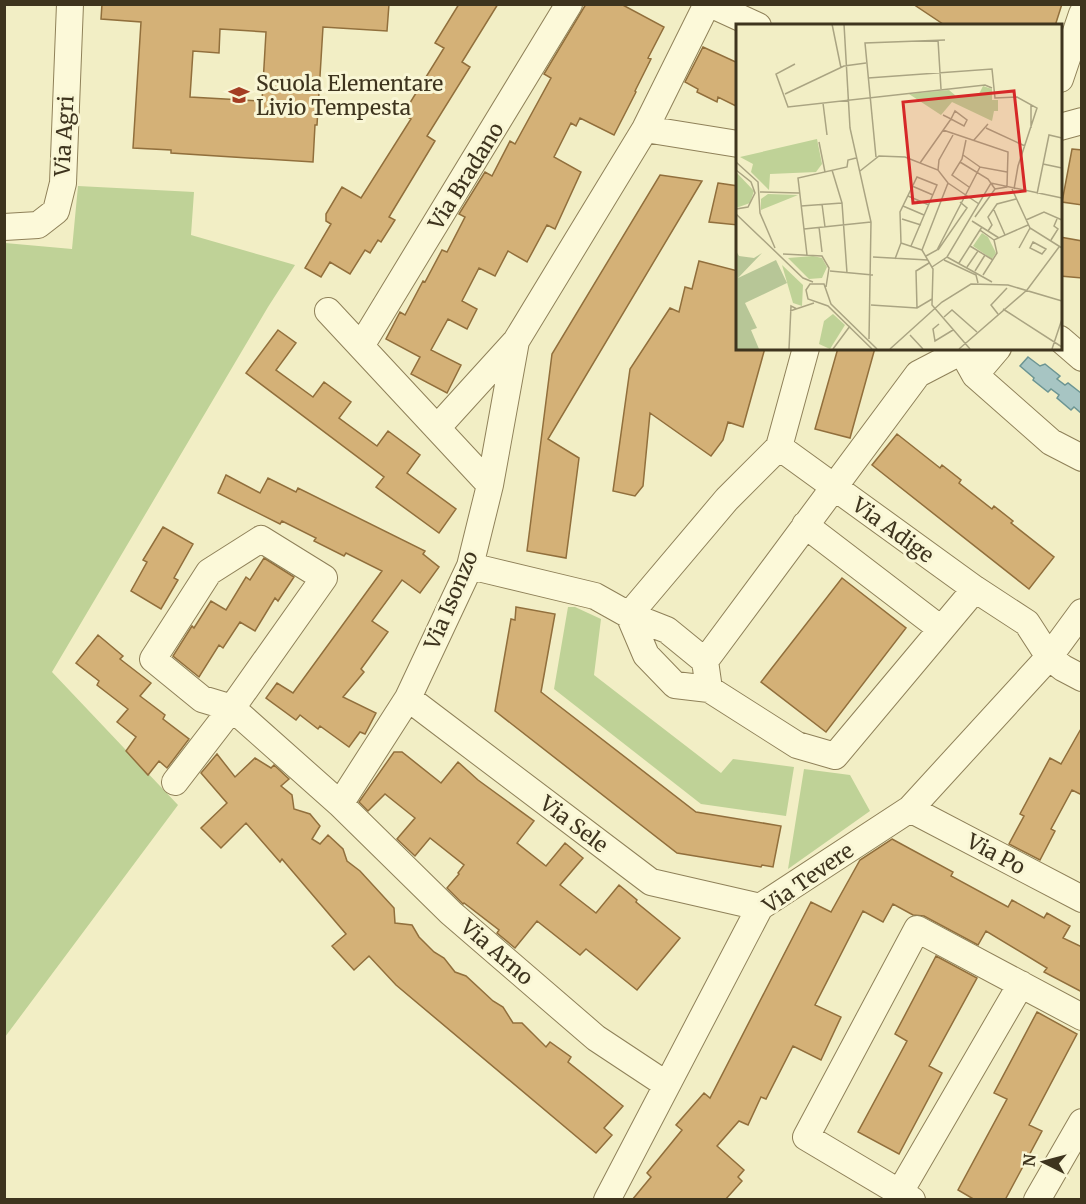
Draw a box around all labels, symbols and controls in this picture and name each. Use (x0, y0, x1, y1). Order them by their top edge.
inset map (736, 24, 1062, 350)
place label: Scuola Elementare Livio Tempesta (256, 70, 443, 121)
school or university icon: Scuola Elementare Livio Tempesta (227, 83, 251, 107)
street label: Via Agri (48, 95, 80, 178)
street label: Via Bradano (422, 117, 510, 236)
street label: Via Adige (846, 491, 939, 569)
street label: Via Isonzo (418, 547, 484, 654)
street label: Via Sele (534, 789, 613, 858)
street label: Via Po (961, 827, 1030, 881)
street label: Via Tevere (757, 837, 859, 920)
street label: Via Arno (454, 912, 539, 991)
north arrow (1014, 1132, 1074, 1192)
text: N (1018, 1153, 1040, 1168)

